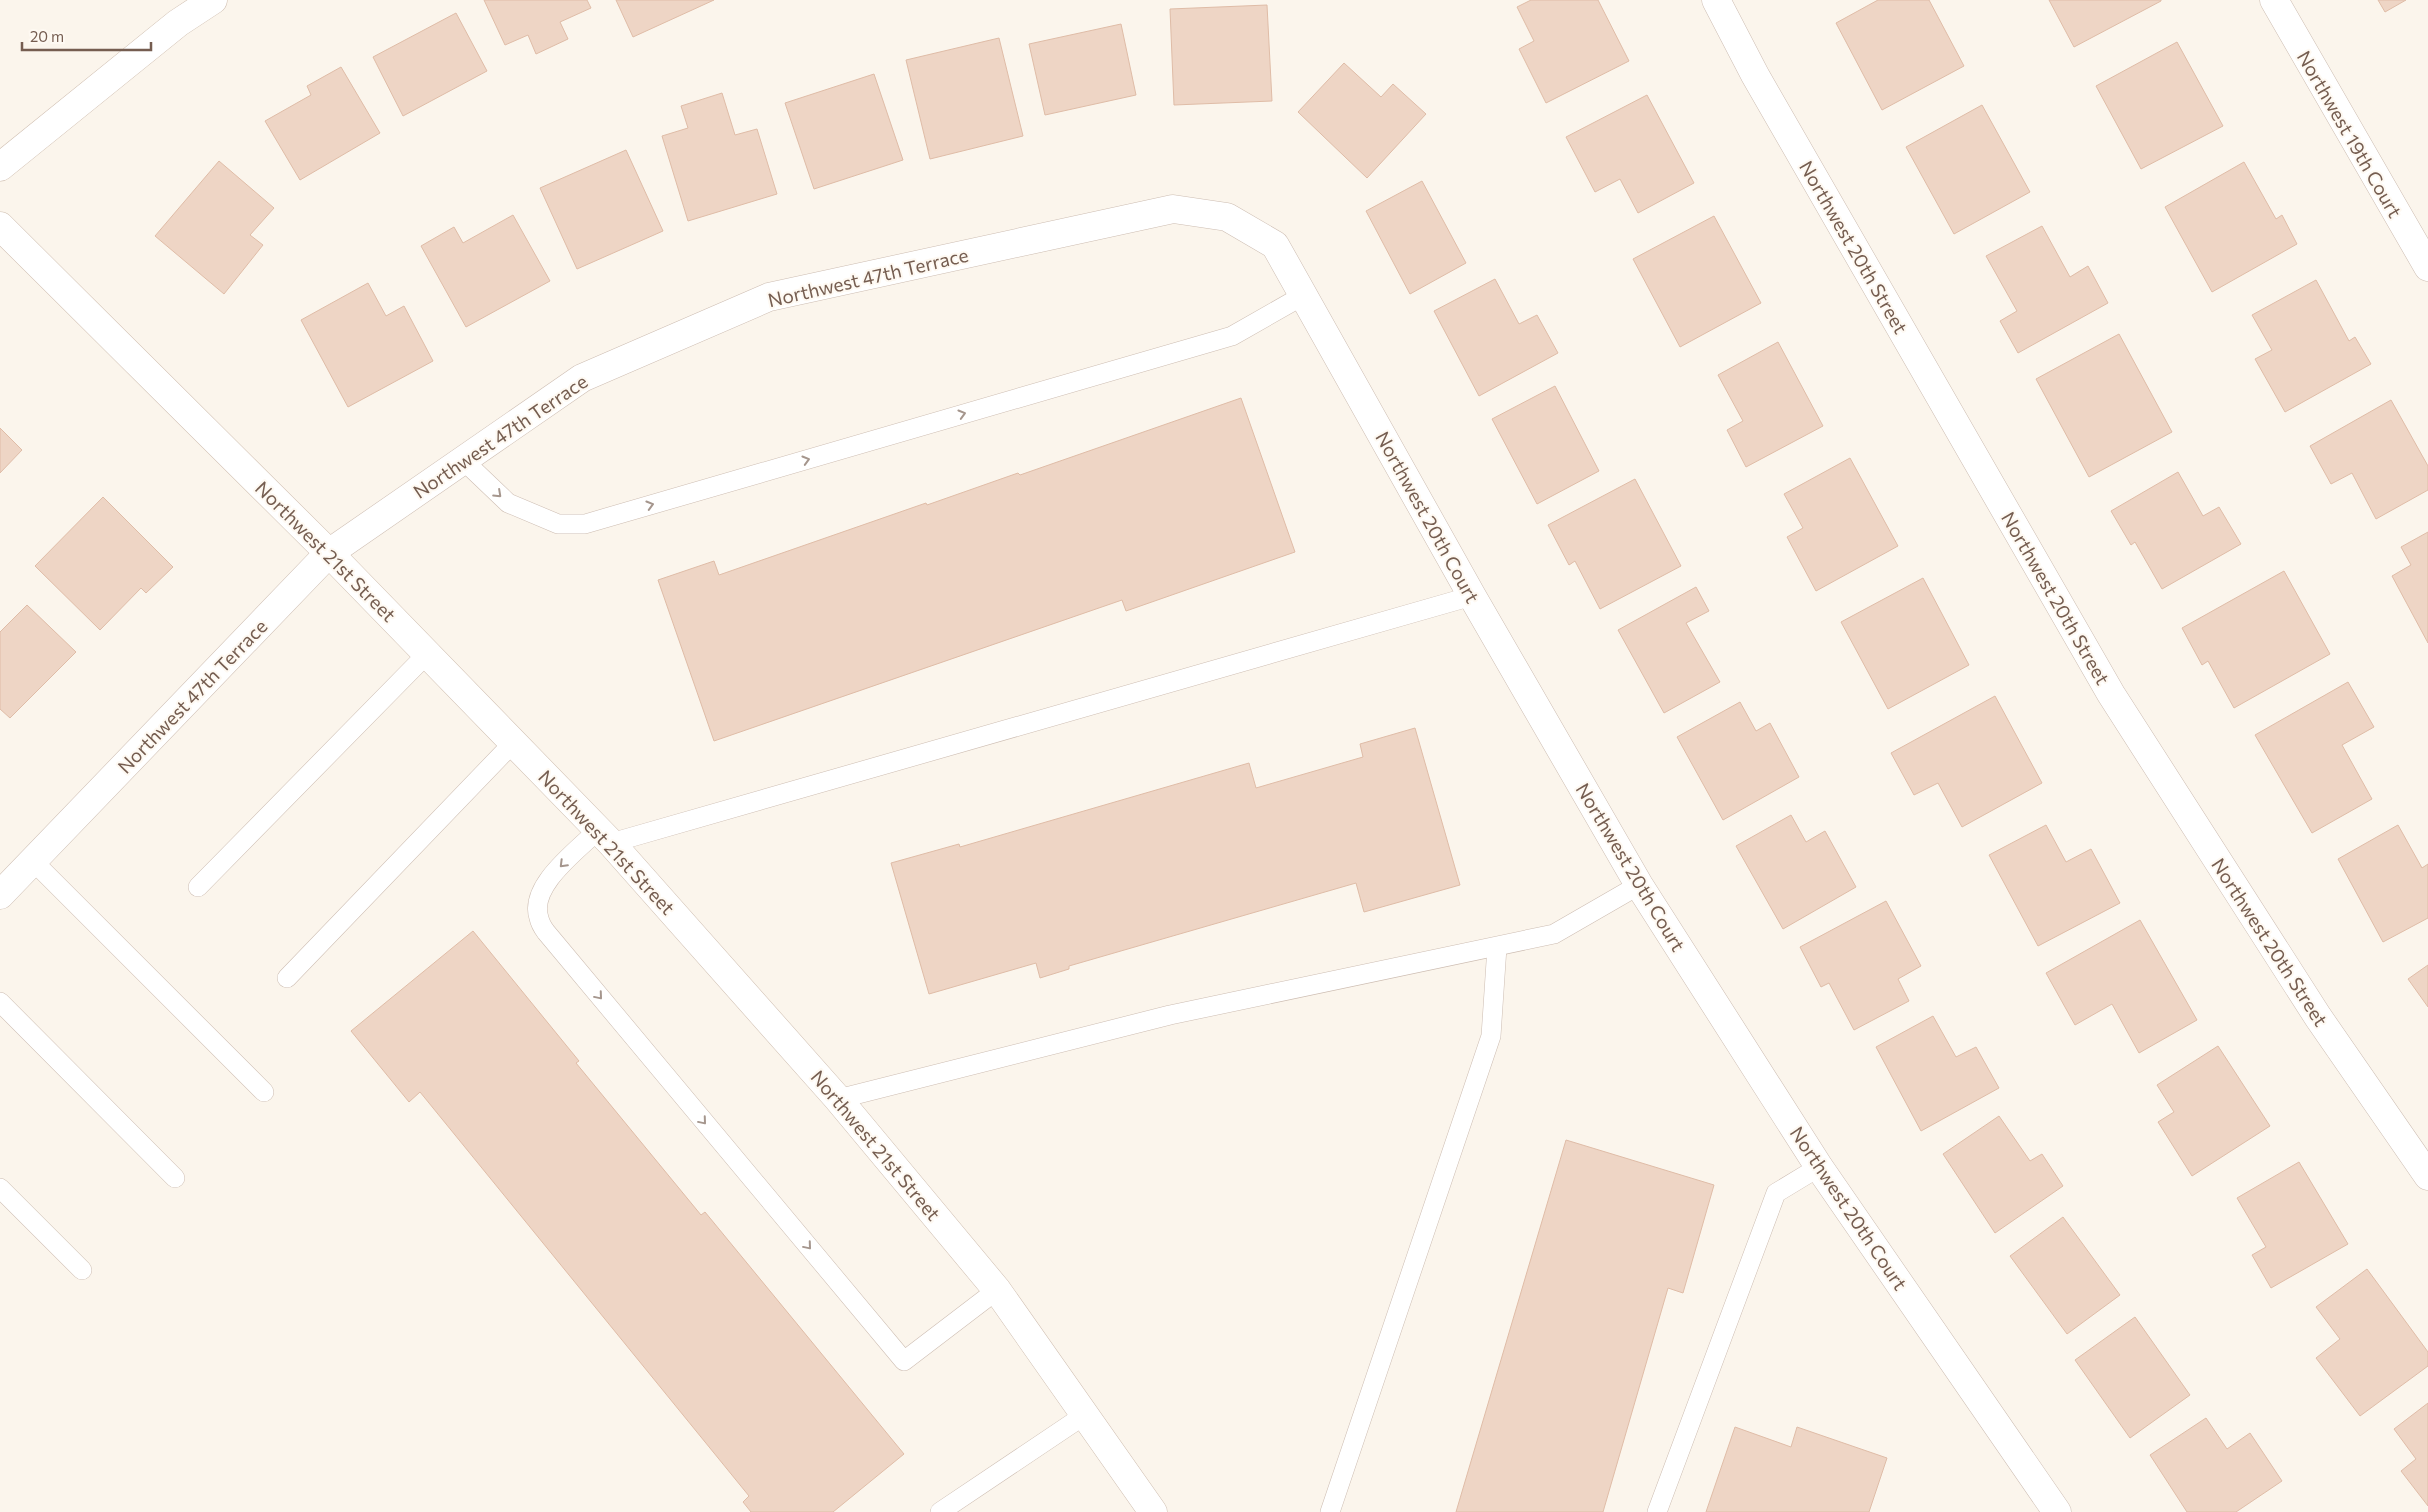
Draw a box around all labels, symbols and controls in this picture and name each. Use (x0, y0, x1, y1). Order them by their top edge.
scale bar (22, 20, 151, 52)
text: 20 m (30, 27, 64, 45)
street label: Northwest 19th Court (2293, 46, 2407, 222)
street label: Northwest 20th Street (1795, 157, 1913, 338)
street label: Northwest 47th Terrace (765, 243, 971, 311)
street label: Northwest 47th Terrace (409, 369, 591, 503)
one-way arrow (957, 410, 966, 420)
street label: Northwest 20th Court (1371, 427, 1485, 607)
one-way arrow (801, 455, 809, 465)
street label: Northwest 21st Street (251, 476, 401, 626)
one-way arrow (493, 488, 502, 497)
one-way arrow (645, 501, 653, 511)
street label: Northwest 20th Street (1997, 508, 2115, 689)
street label: Northwest 47th Terrace (112, 614, 272, 778)
street label: Northwest 21st Street (534, 765, 680, 919)
street label: Northwest 20th Court (1572, 779, 1690, 955)
street label: Northwest 20th Street (2207, 854, 2333, 1030)
one-way arrow (560, 858, 569, 867)
one-way arrow (594, 991, 603, 1000)
street label: Northwest 21st Street (806, 1065, 946, 1225)
one-way arrow (698, 1115, 706, 1124)
street label: Northwest 20th Court (1786, 1122, 1912, 1294)
one-way arrow (802, 1240, 810, 1249)

